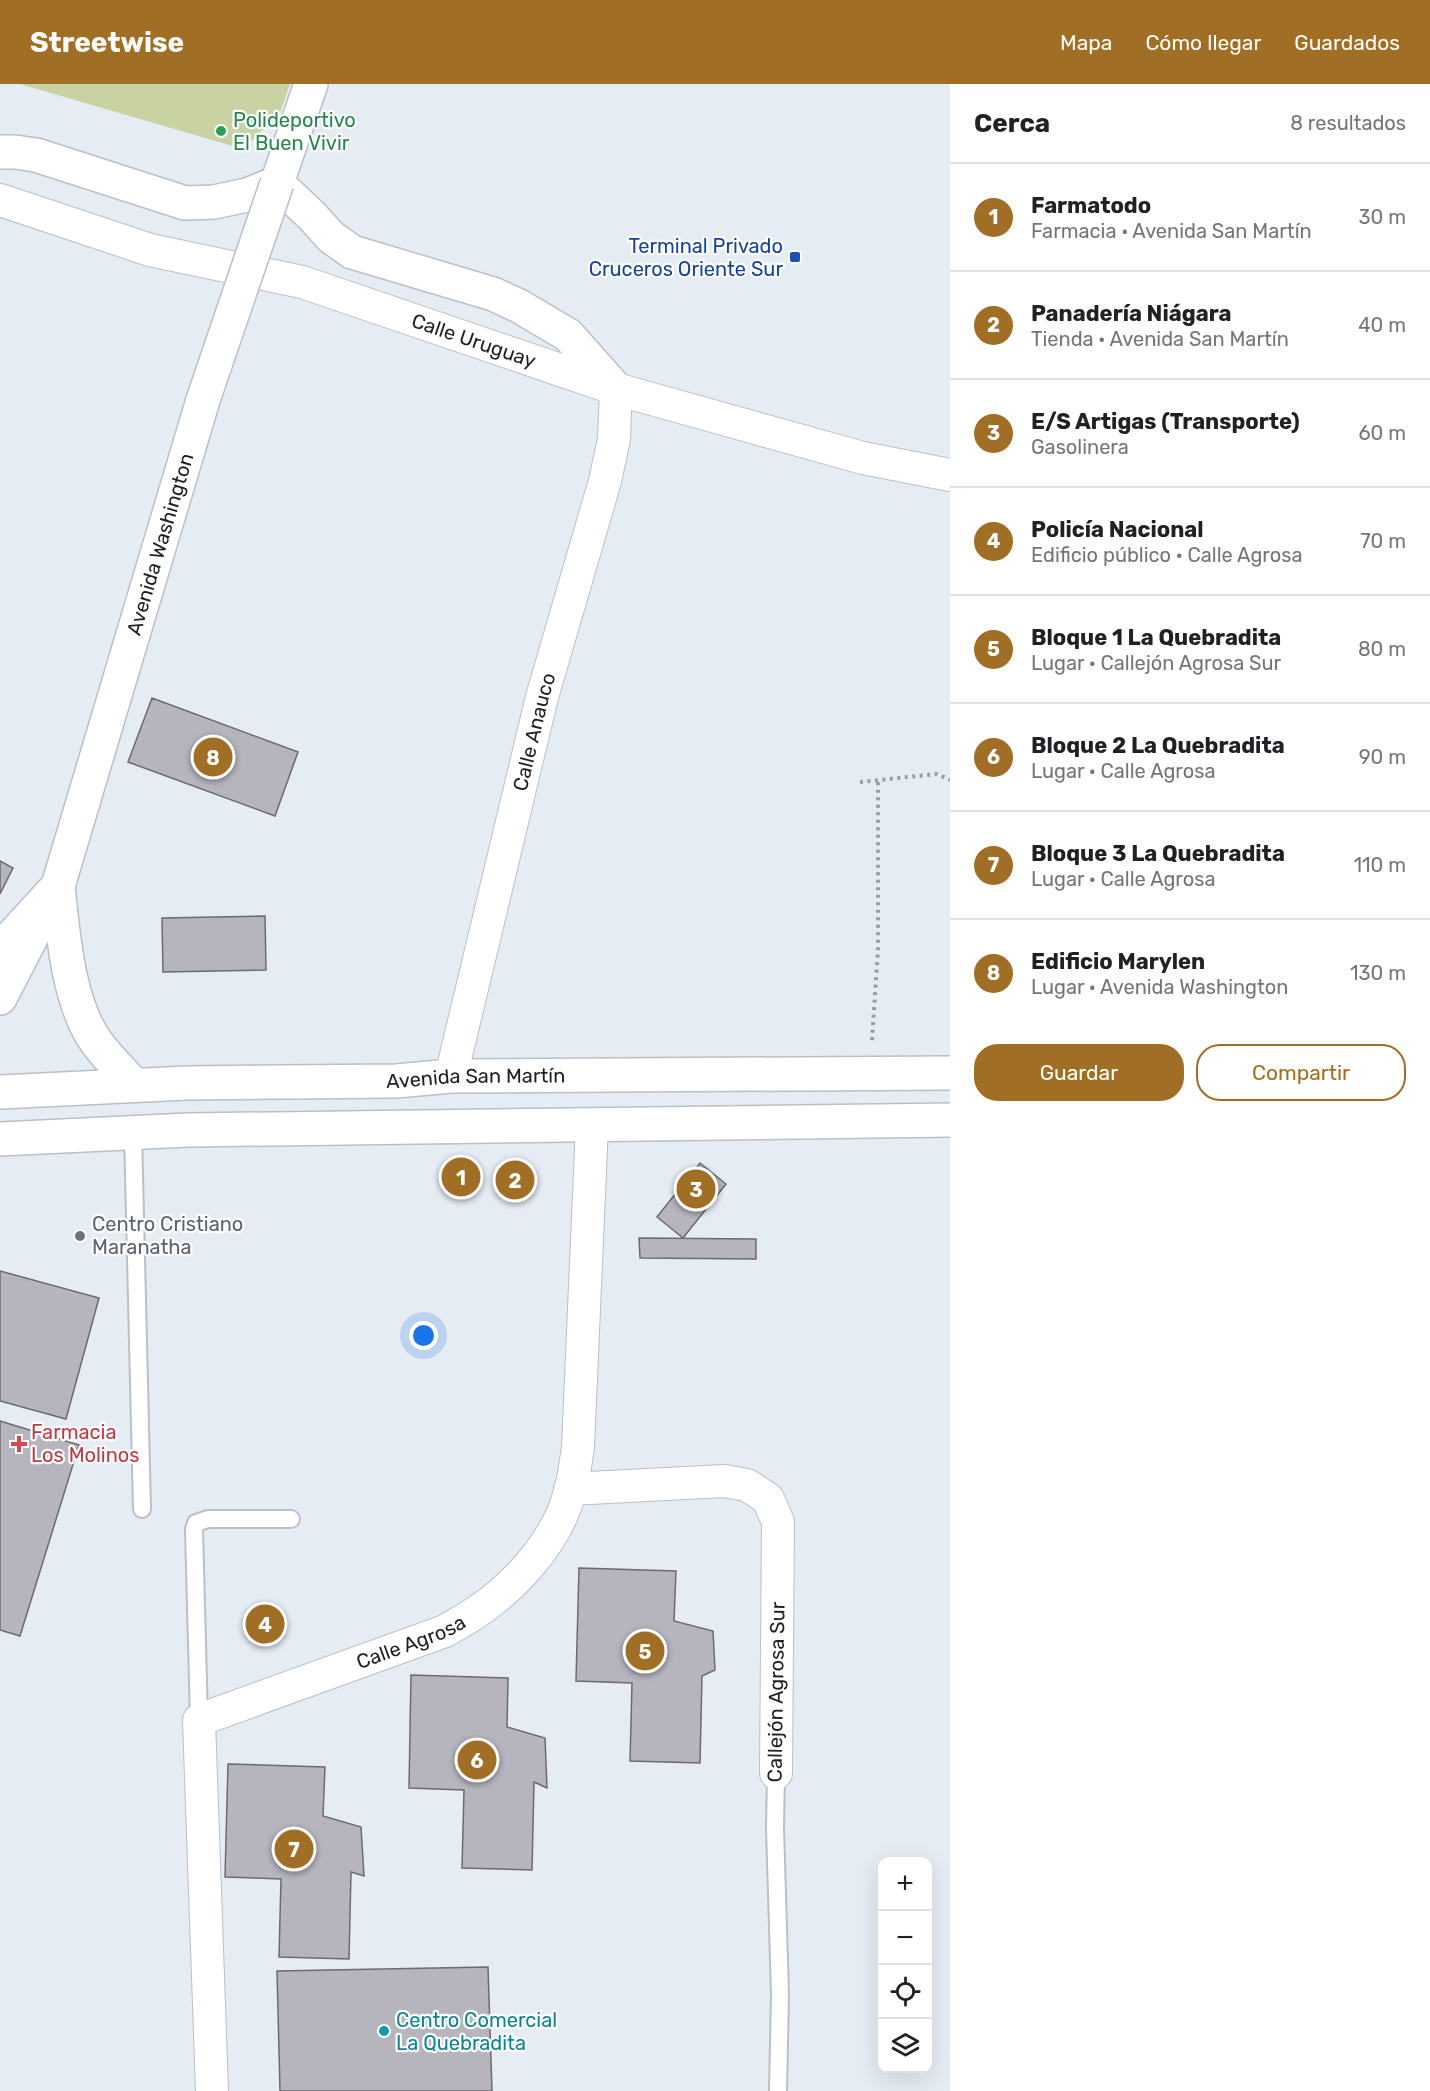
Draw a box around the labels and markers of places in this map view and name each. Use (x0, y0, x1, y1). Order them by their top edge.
place label: Polideportivo El Buen Vivir (233, 108, 356, 155)
marker: Polideportivo El Buen Vivir (214, 124, 228, 138)
place label: Terminal Privado Cruceros Oriente Sur (589, 234, 783, 281)
marker: Terminal Privado Cruceros Oriente Sur (788, 250, 802, 264)
pin: 8 (194, 734, 232, 780)
pin: 1 (442, 1154, 480, 1200)
pin: 2 (496, 1158, 534, 1202)
pin: 3 (676, 1166, 716, 1212)
place label: Centro Cristiano Maranatha (92, 1212, 243, 1259)
marker: Centro Cristiano Maranatha (73, 1229, 87, 1243)
place label: Farmacia Los Molinos (31, 1420, 140, 1467)
marker: Farmacia Los Molinos (12, 1437, 26, 1451)
pin: 4 (246, 1602, 284, 1646)
pin: 5 (626, 1628, 664, 1674)
pin: 6 (458, 1738, 496, 1782)
pin: 7 (274, 1826, 314, 1872)
place label: Centro Comercial La Quebradita (396, 2008, 557, 2055)
marker: Centro Comercial La Quebradita (377, 2024, 391, 2038)

